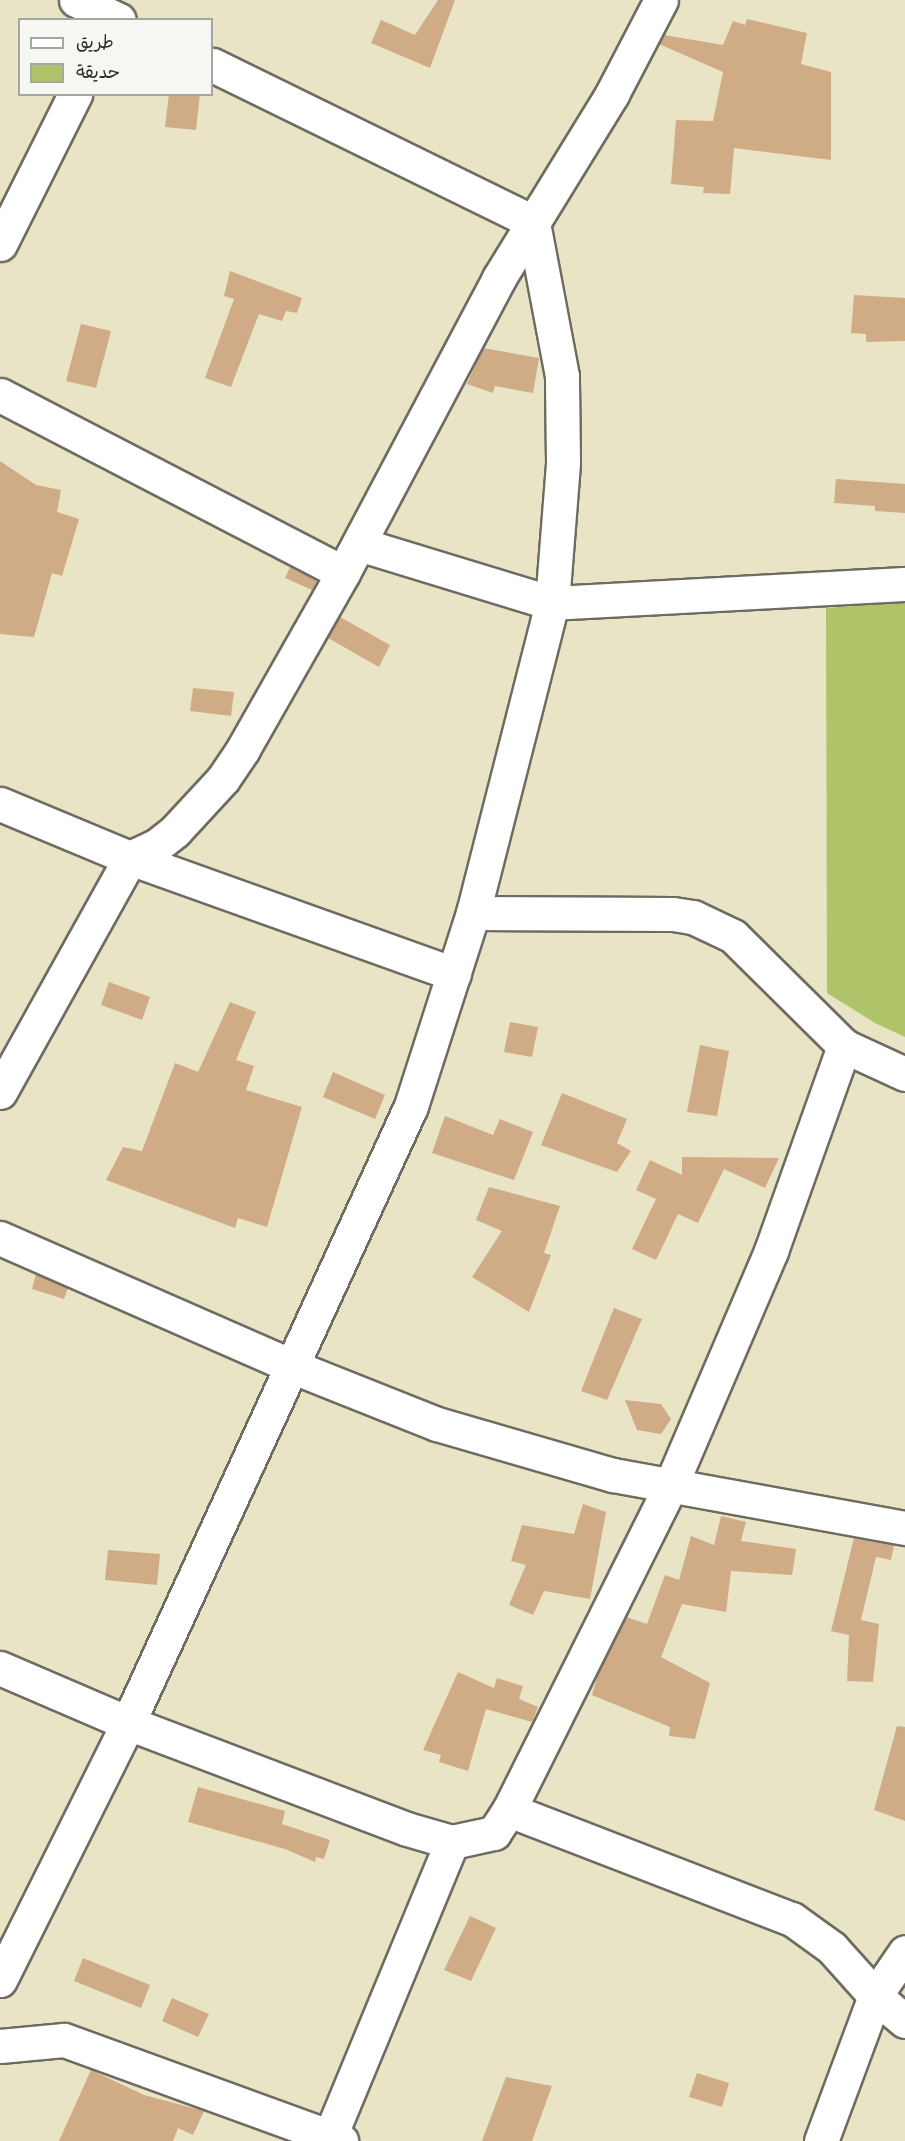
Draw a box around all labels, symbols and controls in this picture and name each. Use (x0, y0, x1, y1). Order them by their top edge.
legend (18, 18, 213, 96)
text: طريق (76, 31, 114, 57)
text: حديقة (76, 61, 120, 87)

